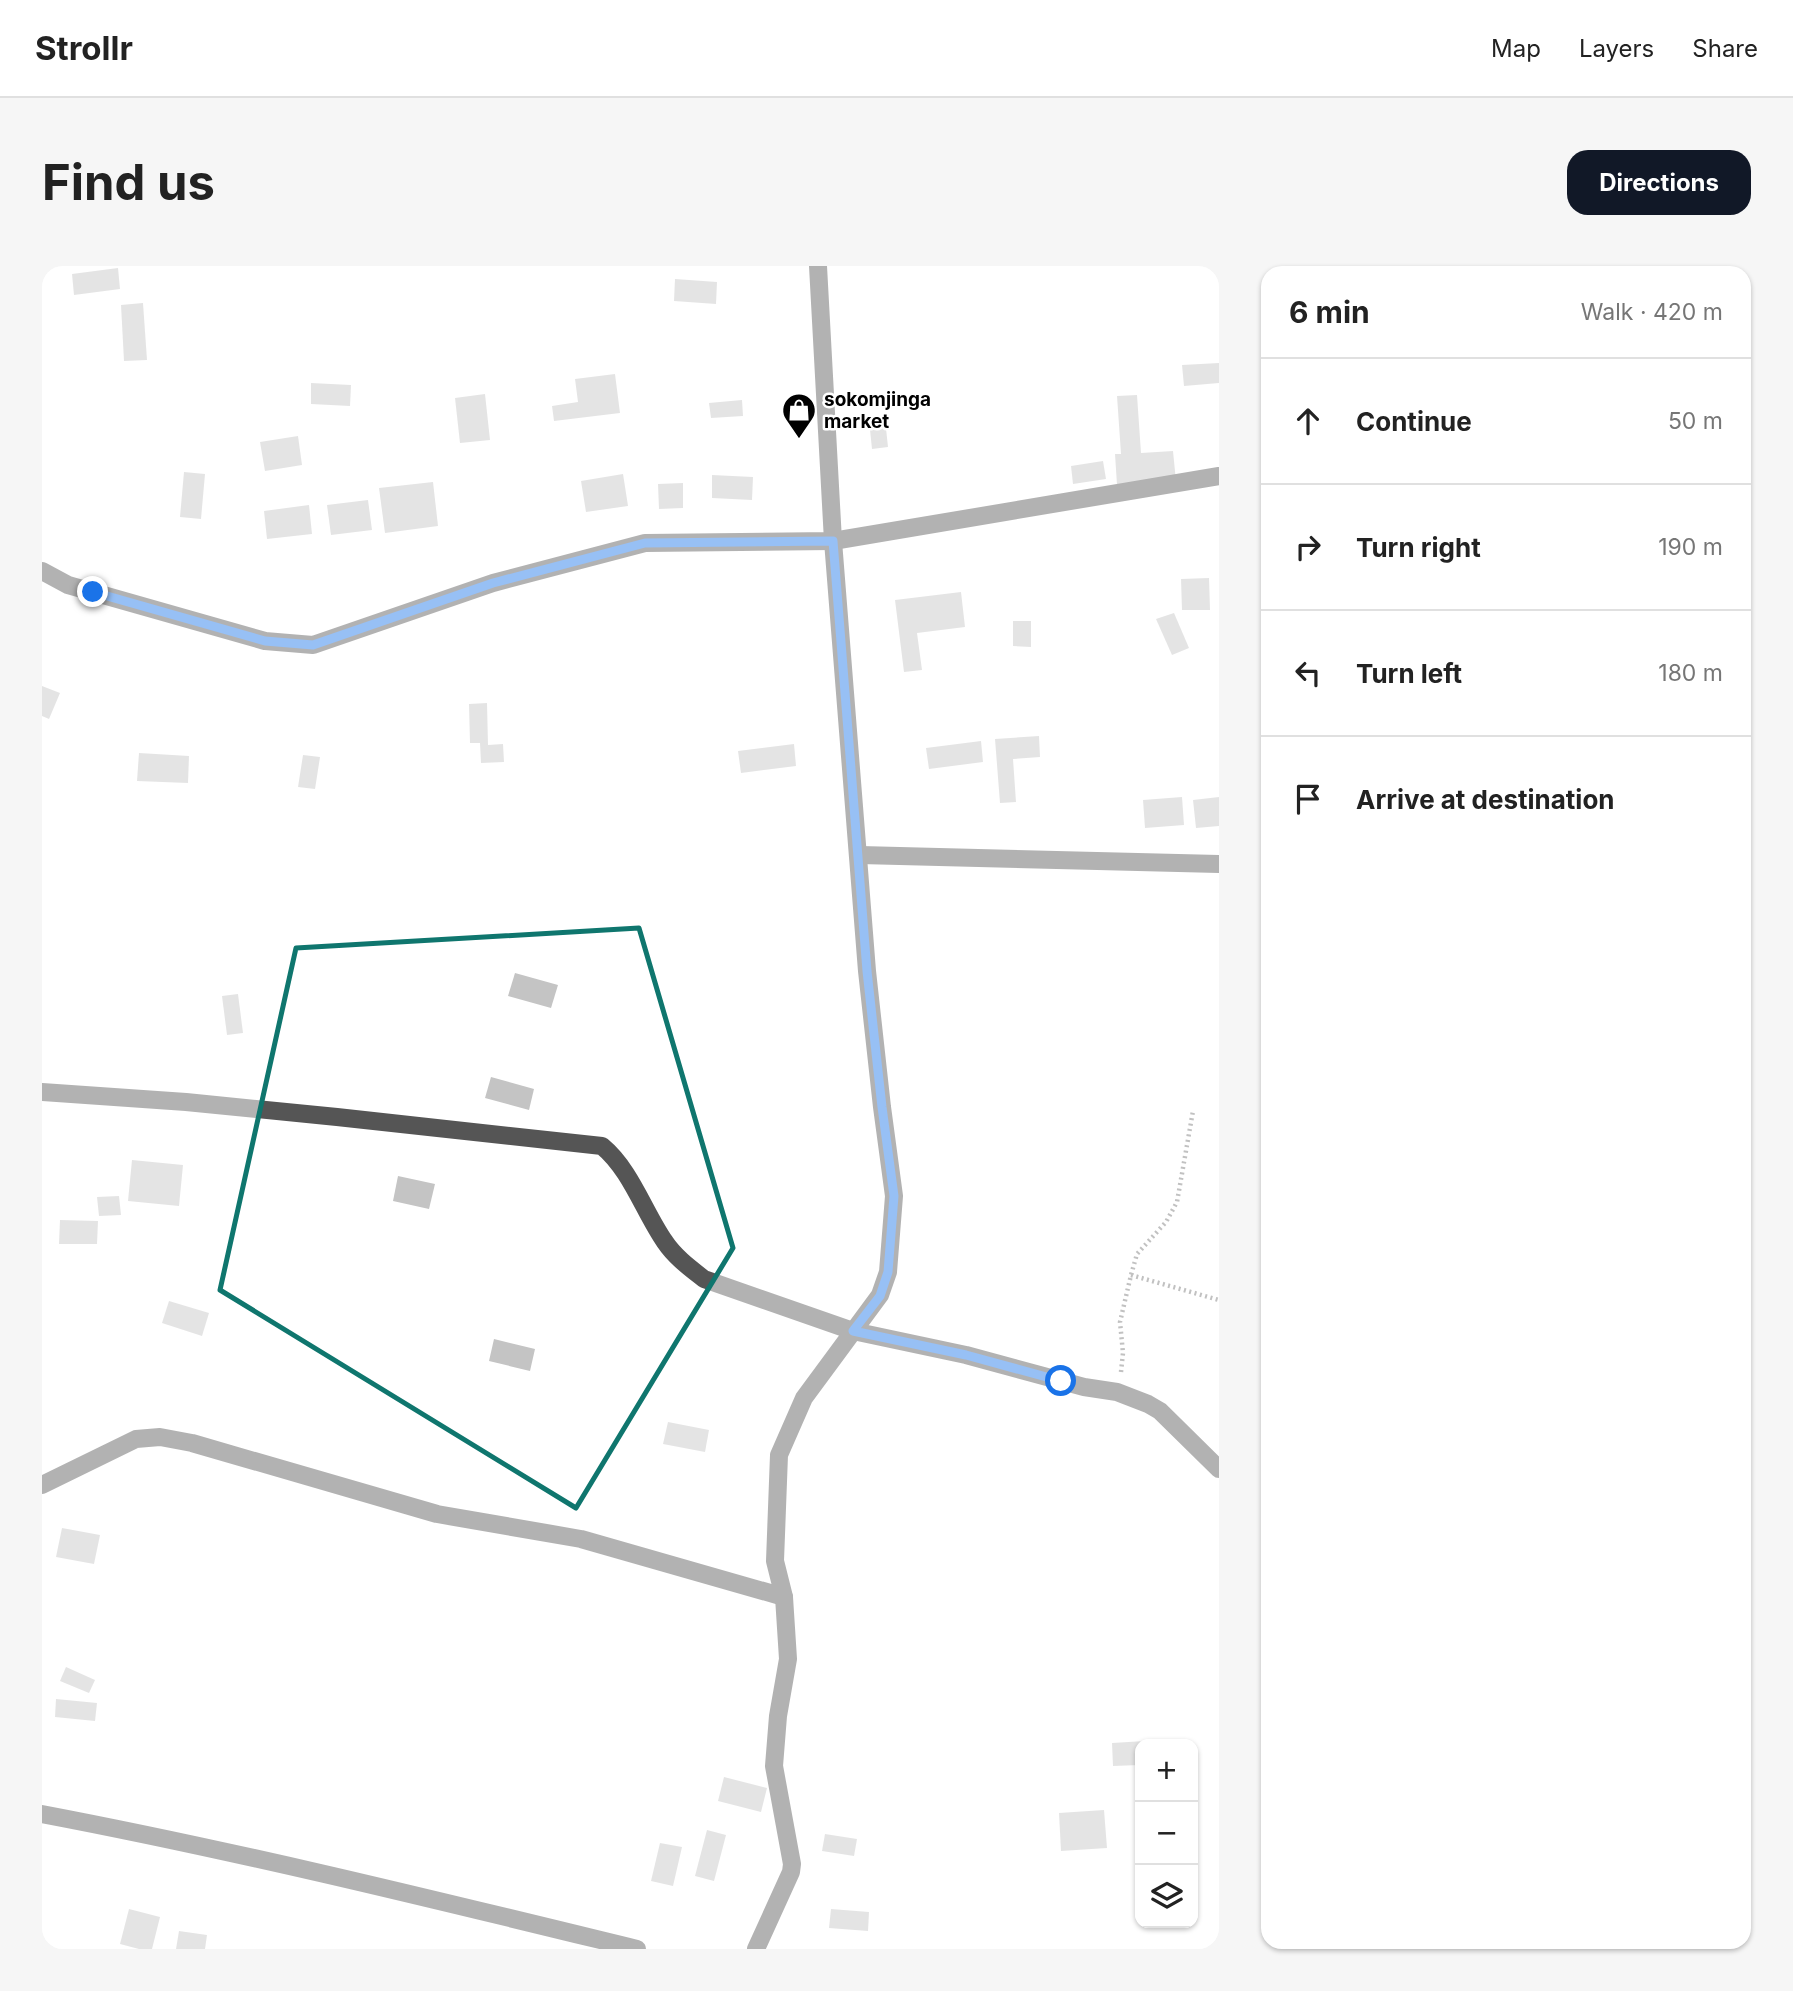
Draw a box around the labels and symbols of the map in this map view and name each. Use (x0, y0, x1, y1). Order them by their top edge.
place label: sokomjinga market (824, 388, 931, 433)
shop icon: sokomjinga market (780, 391, 818, 440)
route end (77, 576, 108, 607)
route start (1045, 1365, 1076, 1396)

